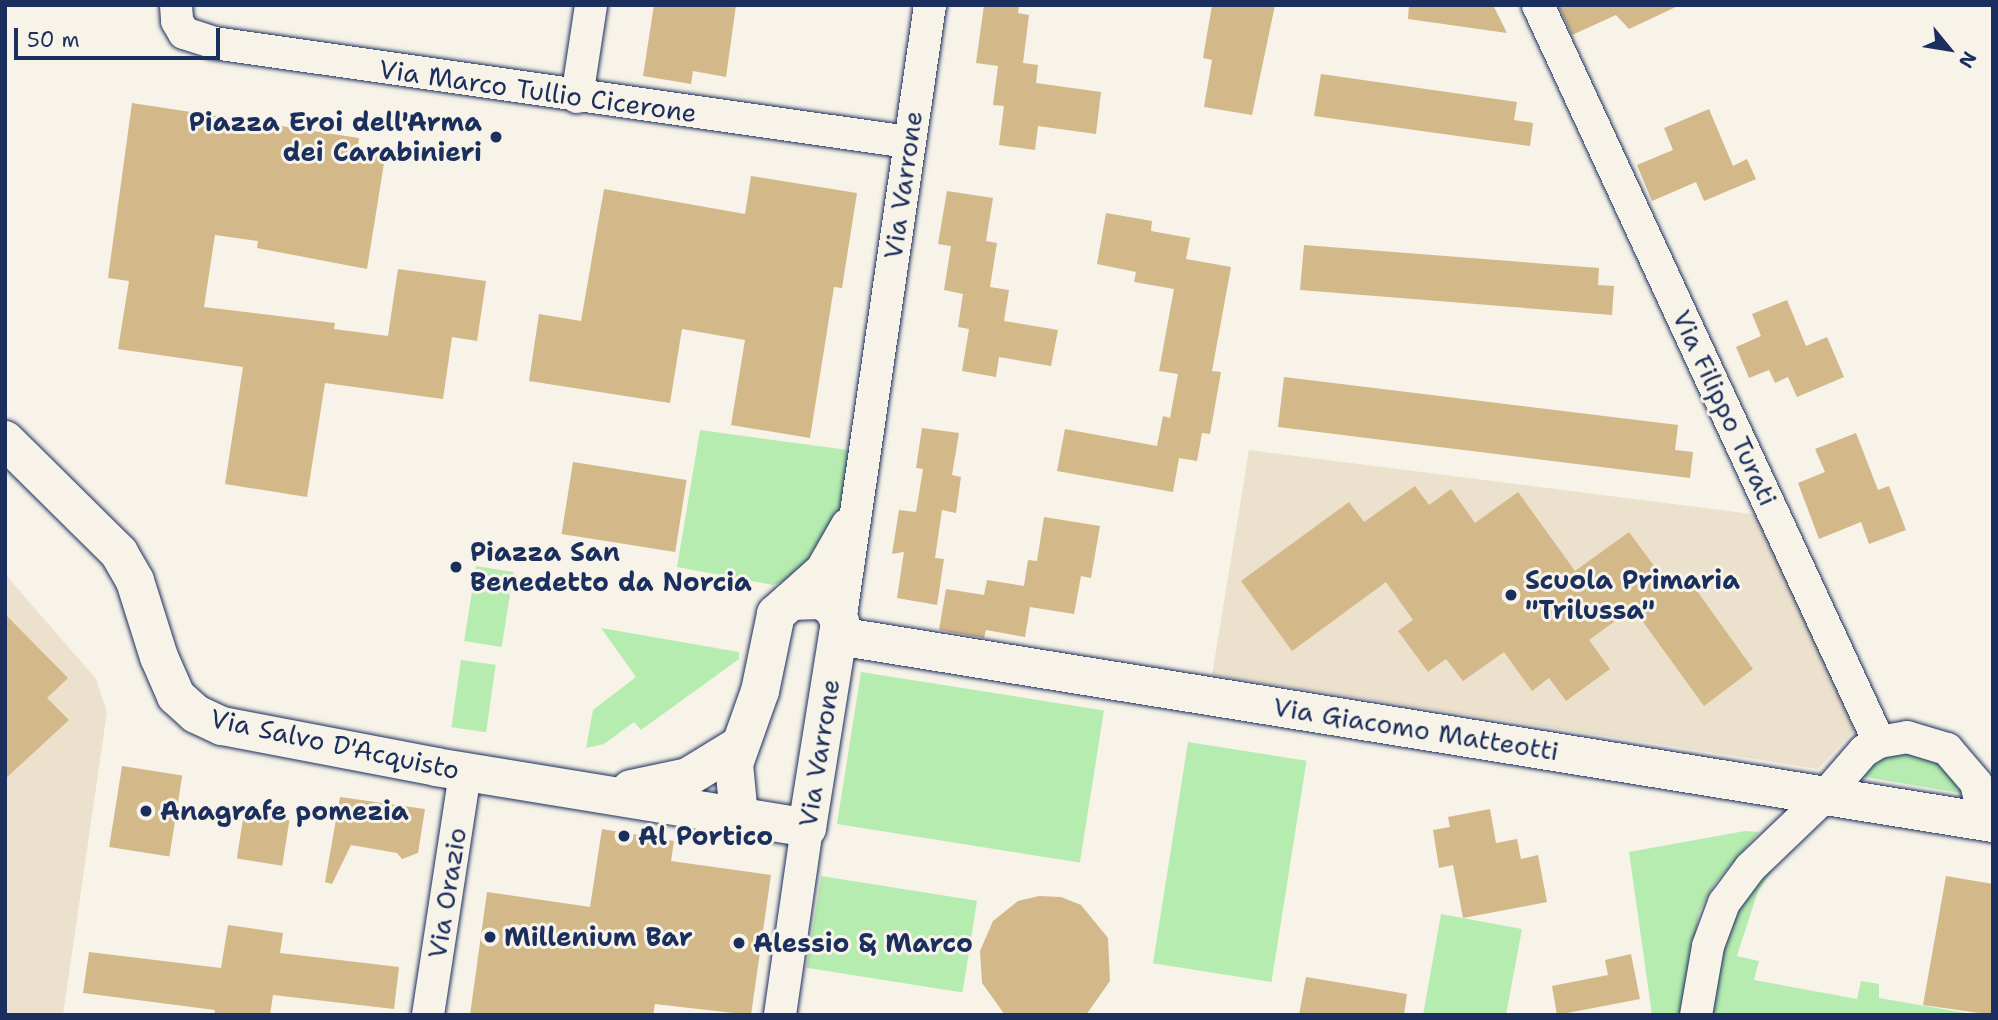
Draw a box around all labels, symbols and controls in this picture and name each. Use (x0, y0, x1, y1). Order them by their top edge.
scale bar (18, 14, 224, 58)
north arrow (1914, 14, 1984, 84)
text: 50 m (27, 26, 80, 54)
text: N (1953, 47, 1982, 73)
street label: Via Marco Tullio Cicerone (377, 53, 699, 129)
place label: Piazza Eroi dell'Arma dei Carabinieri (189, 106, 482, 168)
street label: Via Varrone (877, 109, 929, 261)
marker: Piazza Eroi dell'Arma dei Carabinieri (488, 129, 504, 145)
street label: Via Filippo Turati (1666, 305, 1784, 511)
place label: Piazza San Benedetto da Norcia (470, 536, 752, 598)
marker: Piazza San Benedetto da Norcia (448, 559, 464, 575)
place label: Scuola Primaria "Trilussa" (1525, 564, 1740, 626)
marker: Scuola Primaria "Trilussa" (1503, 587, 1519, 603)
street label: Via Varrone (792, 677, 846, 829)
street label: Via Giacomo Matteotti (1271, 691, 1561, 767)
street label: Via Salvo D'Acquisto (208, 702, 462, 786)
place label: Anagrafe pomezia (160, 795, 409, 827)
marker: Anagrafe pomezia (138, 803, 154, 819)
place label: Al Portico (638, 820, 773, 852)
street label: Via Orazio (421, 825, 473, 961)
marker: Al Portico (616, 828, 632, 844)
place label: Millenium Bar (504, 921, 693, 953)
place label: Alessio & Marco (753, 927, 973, 959)
marker: Millenium Bar (482, 929, 498, 945)
marker: Alessio & Marco (731, 935, 747, 951)

